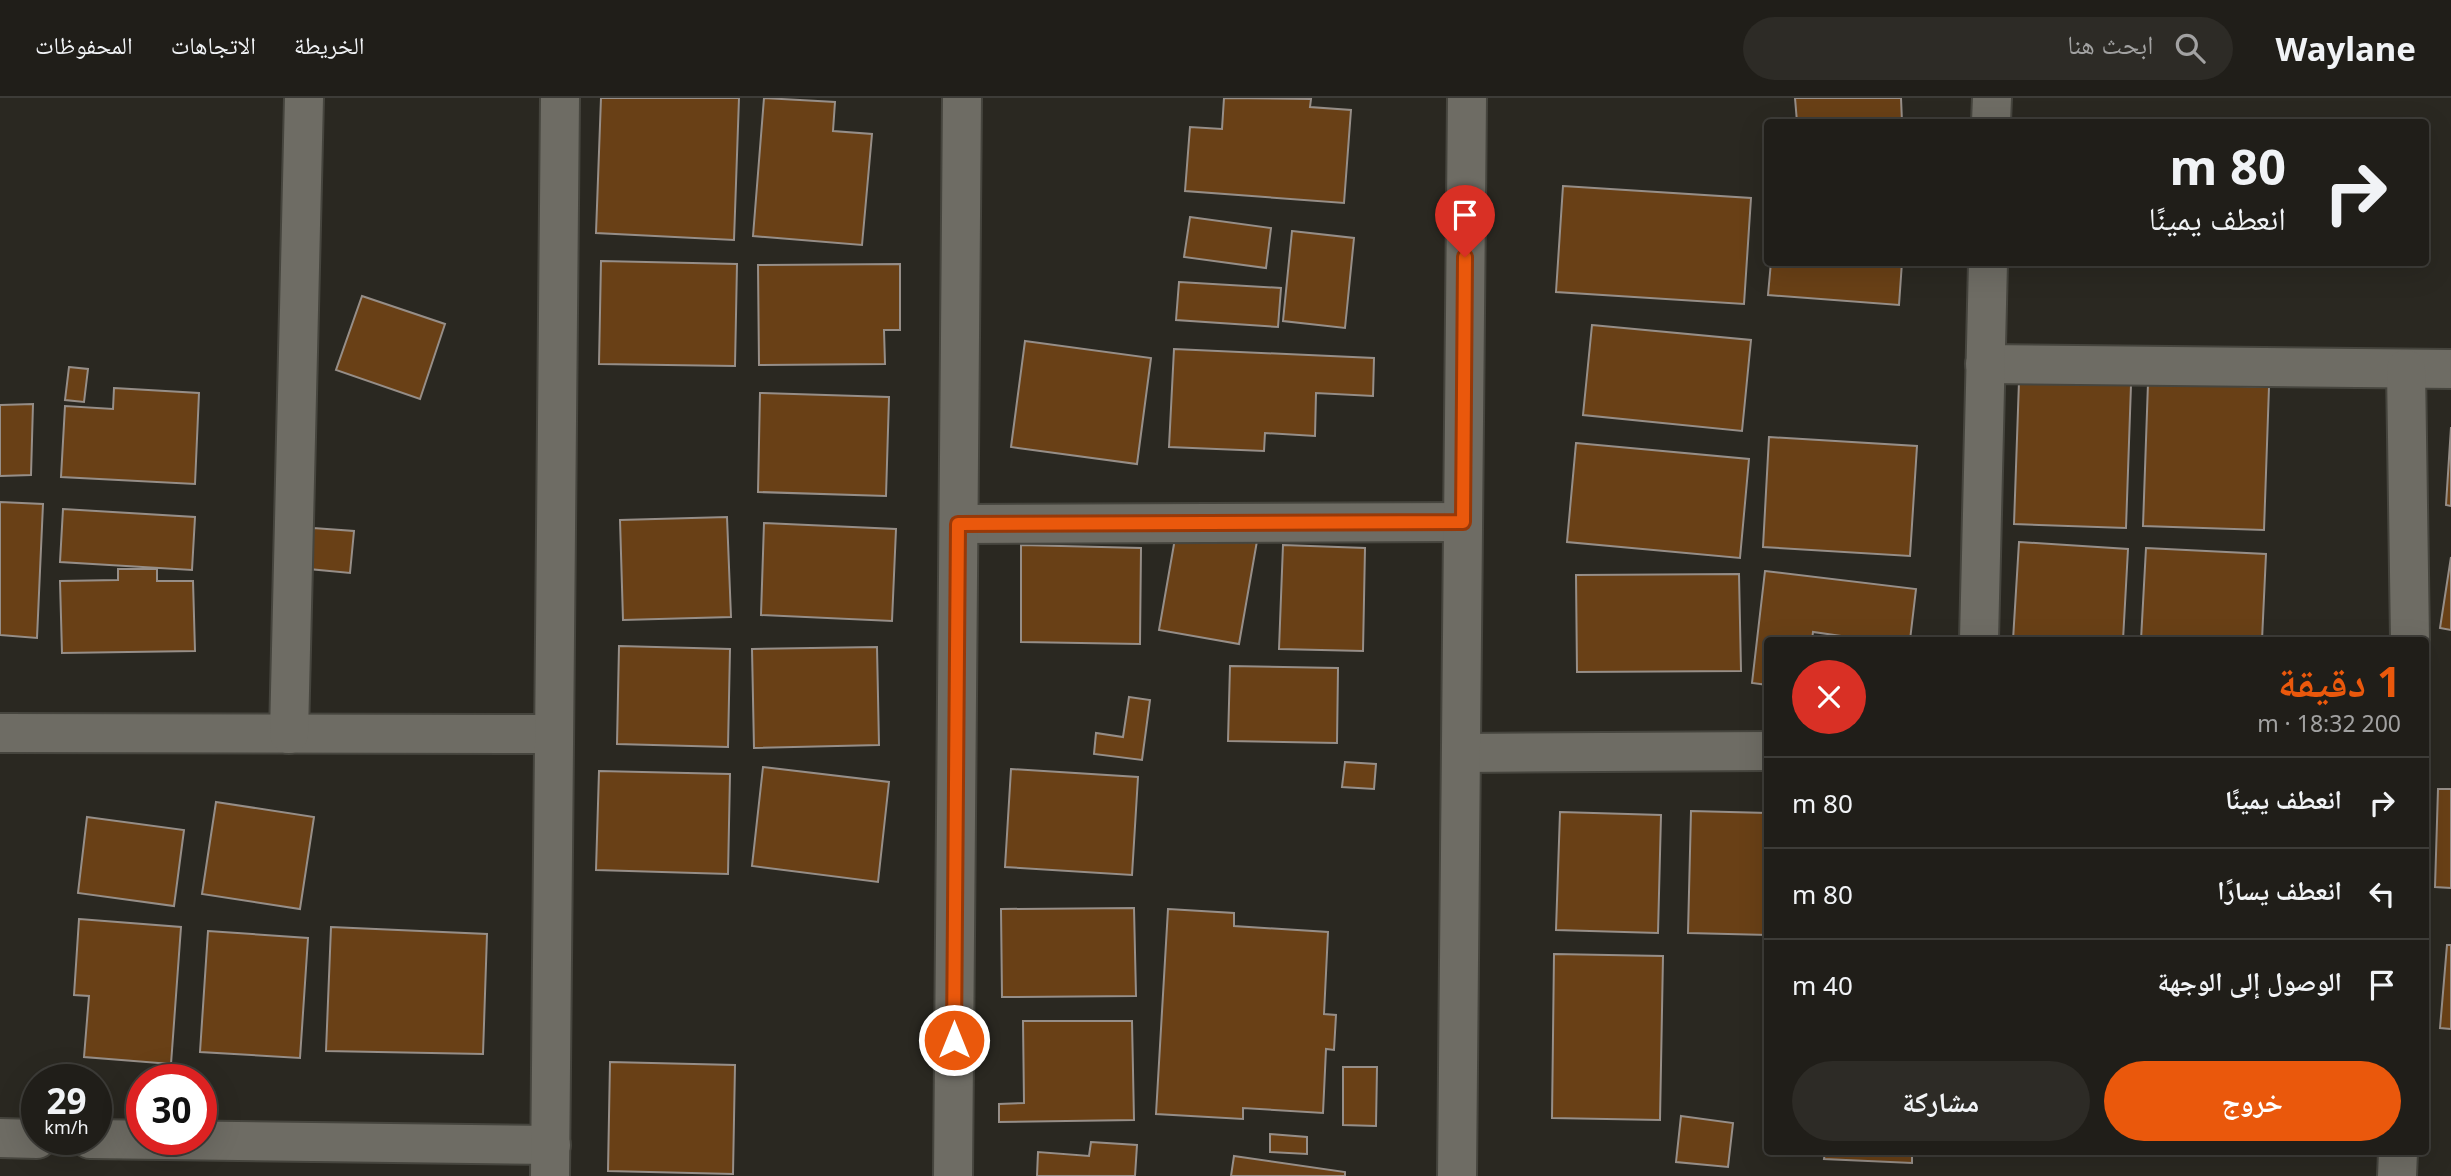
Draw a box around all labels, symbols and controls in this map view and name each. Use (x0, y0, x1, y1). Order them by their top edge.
search box (1743, 17, 2233, 80)
text: ابحث هنا (2067, 26, 2153, 62)
text: Waylane (2275, 26, 2416, 71)
text: المحفوظات (35, 28, 133, 61)
text: الاتجاهات (171, 28, 256, 61)
text: الخريطة (294, 28, 365, 61)
icon: search (2171, 29, 2209, 67)
text: 80 m (2169, 133, 2286, 199)
icon: right (2310, 147, 2401, 238)
pin (1435, 185, 1495, 257)
icon: arrive (1446, 196, 1484, 234)
text: انعطف يمينًا (2149, 196, 2286, 239)
text: 1 دقيقة (2278, 652, 2401, 709)
button: close (1792, 660, 1866, 734)
text: 200 m · 18:32 (2257, 707, 2401, 739)
text: انعطف يمينًا (2225, 781, 2342, 817)
icon: right (2363, 784, 2401, 822)
text: 80 m (1792, 785, 1853, 821)
text: انعطف يسارًا (2217, 872, 2342, 908)
icon: left (2363, 875, 2401, 913)
text: 80 m (1792, 876, 1853, 912)
text: الوصول إلى الوجهة (2158, 963, 2342, 999)
icon: arrive (2363, 966, 2401, 1004)
text: 40 m (1792, 967, 1853, 1003)
position arrow (917, 1003, 991, 1077)
button: مشاركة (1792, 1061, 2090, 1141)
button: خروج (2104, 1061, 2401, 1141)
speed limit sign: 30 (126, 1064, 217, 1155)
text: 29 (46, 1077, 87, 1124)
text: km/h (44, 1115, 89, 1139)

